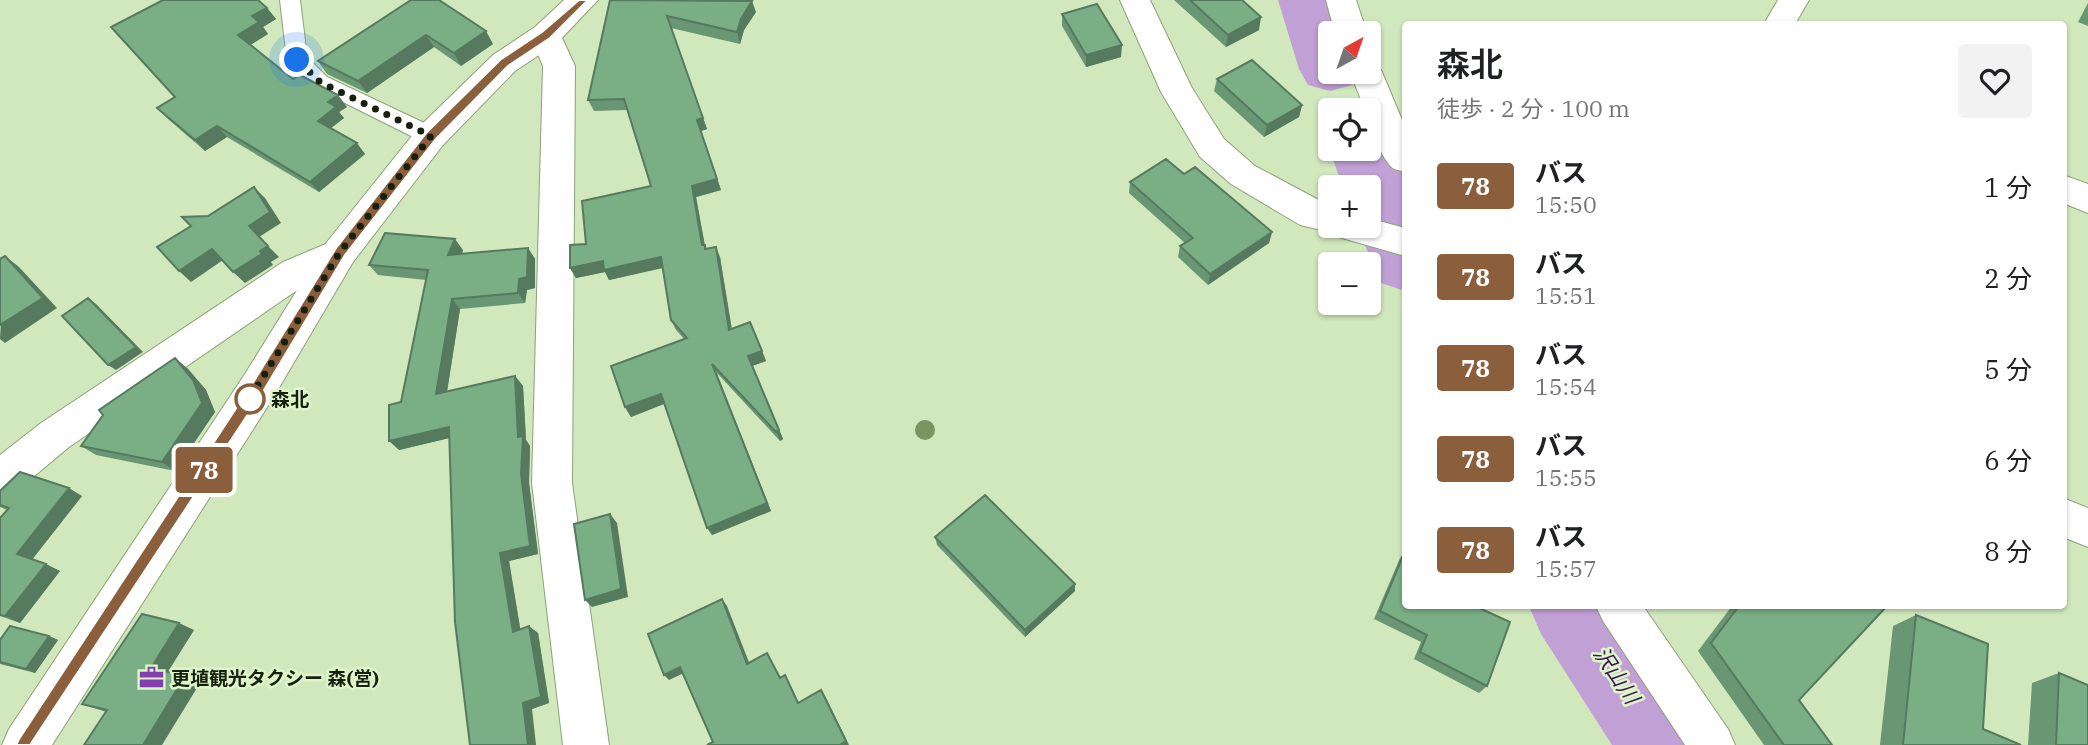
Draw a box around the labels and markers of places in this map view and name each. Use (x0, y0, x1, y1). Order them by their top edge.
marker: 森北 (235, 384, 265, 414)
place label: 森北 (271, 387, 309, 411)
office icon: 更埴観光タクシー 森(営) (137, 664, 165, 692)
place label: 更埴観光タクシー 森(営) (171, 666, 379, 690)

